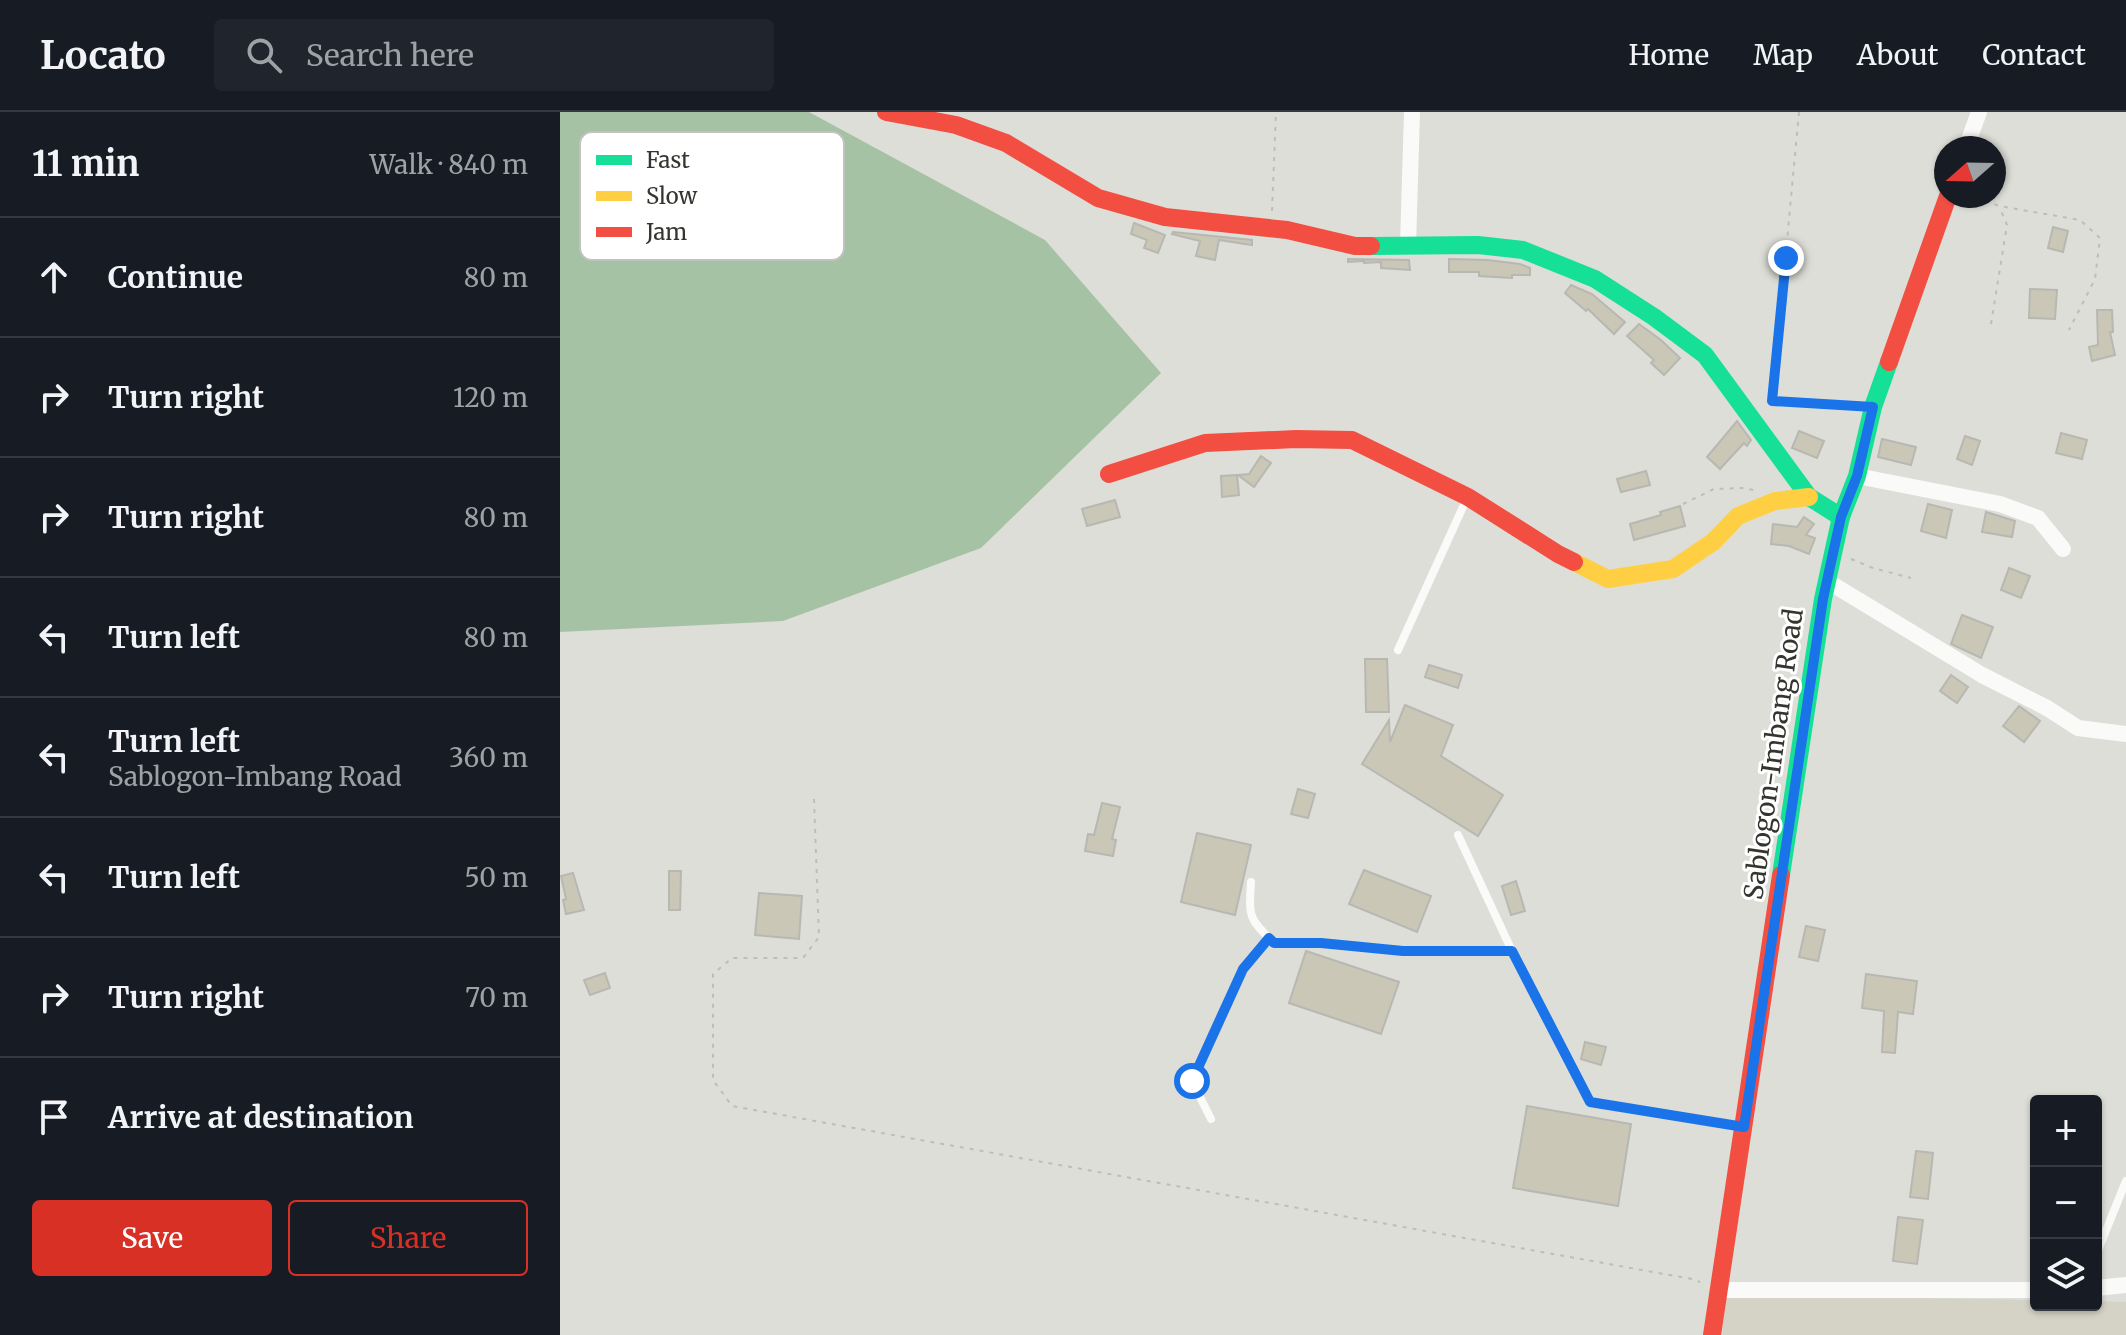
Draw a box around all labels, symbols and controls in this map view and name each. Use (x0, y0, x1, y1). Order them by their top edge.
search box (214, 19, 774, 91)
text: Locato (40, 32, 166, 79)
icon: search (242, 33, 286, 77)
text: Search here (306, 36, 474, 74)
text: Home (1628, 37, 1709, 73)
text: Map (1753, 37, 1813, 73)
text: About (1857, 37, 1938, 73)
text: Contact (1982, 37, 2086, 73)
legend (580, 132, 844, 260)
north arrow (1934, 136, 2006, 208)
text: 11 min (32, 143, 139, 185)
text: Fast (646, 146, 690, 174)
text: Walk · 840 m (369, 148, 528, 181)
text: Slow (646, 182, 697, 210)
text: Jam (645, 218, 687, 246)
route end (1768, 240, 1804, 276)
icon: ahead (32, 255, 76, 299)
text: Continue (108, 258, 243, 296)
text: 80 m (464, 261, 528, 294)
icon: right (32, 375, 76, 419)
text: Turn right (108, 378, 264, 416)
text: 120 m (453, 381, 528, 414)
icon: right (32, 495, 76, 539)
text: Turn right (108, 498, 264, 536)
text: 80 m (464, 501, 528, 534)
street label: Sablogon-Imbang Road (1736, 606, 1810, 902)
icon: left (32, 615, 76, 659)
text: Turn left (108, 618, 240, 656)
text: 80 m (464, 621, 528, 654)
text: Turn left (108, 722, 240, 760)
icon: left (32, 735, 76, 779)
text: 360 m (449, 741, 528, 774)
text: Sablogon-Imbang Road (108, 760, 402, 793)
icon: left (32, 855, 76, 899)
text: Turn left (108, 858, 240, 896)
text: 50 m (464, 861, 528, 894)
icon: right (32, 975, 76, 1019)
text: Turn right (108, 978, 264, 1016)
text: 70 m (465, 981, 528, 1014)
route start (1174, 1063, 1210, 1099)
icon: arrive (32, 1095, 76, 1139)
map controls (2030, 1095, 2102, 1311)
button: + (2030, 1095, 2102, 1167)
text: Arrive at destination (108, 1098, 414, 1136)
button: − (2030, 1167, 2102, 1239)
button: Save (32, 1200, 272, 1276)
button: Share (288, 1200, 528, 1276)
button: layers (2030, 1239, 2102, 1311)

